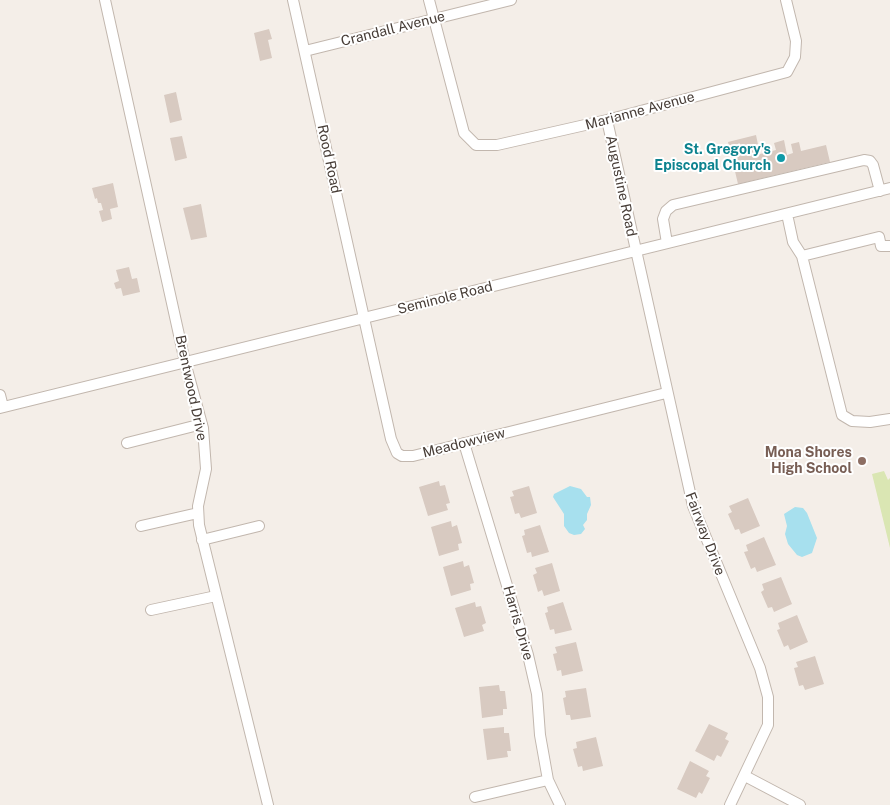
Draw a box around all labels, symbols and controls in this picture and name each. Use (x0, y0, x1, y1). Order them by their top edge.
street label: Crandall Avenue (339, 8, 447, 50)
street label: Marianne Avenue (584, 88, 696, 134)
street label: Rood Road (314, 123, 344, 195)
street label: Augustine Road (602, 134, 640, 238)
place label: St. Gregory's Episcopal Church (654, 142, 771, 174)
marker: St. Gregory's Episcopal Church (775, 152, 787, 164)
street label: Seminole Road (396, 278, 494, 318)
street label: Brentwood Drive (172, 334, 210, 442)
street label: Meadowview (421, 425, 507, 461)
place label: Mona Shores High School (765, 445, 852, 478)
marker: Mona Shores High School (856, 455, 868, 467)
street label: Fairway Drive (681, 490, 729, 578)
street label: Harris Drive (499, 584, 537, 662)

